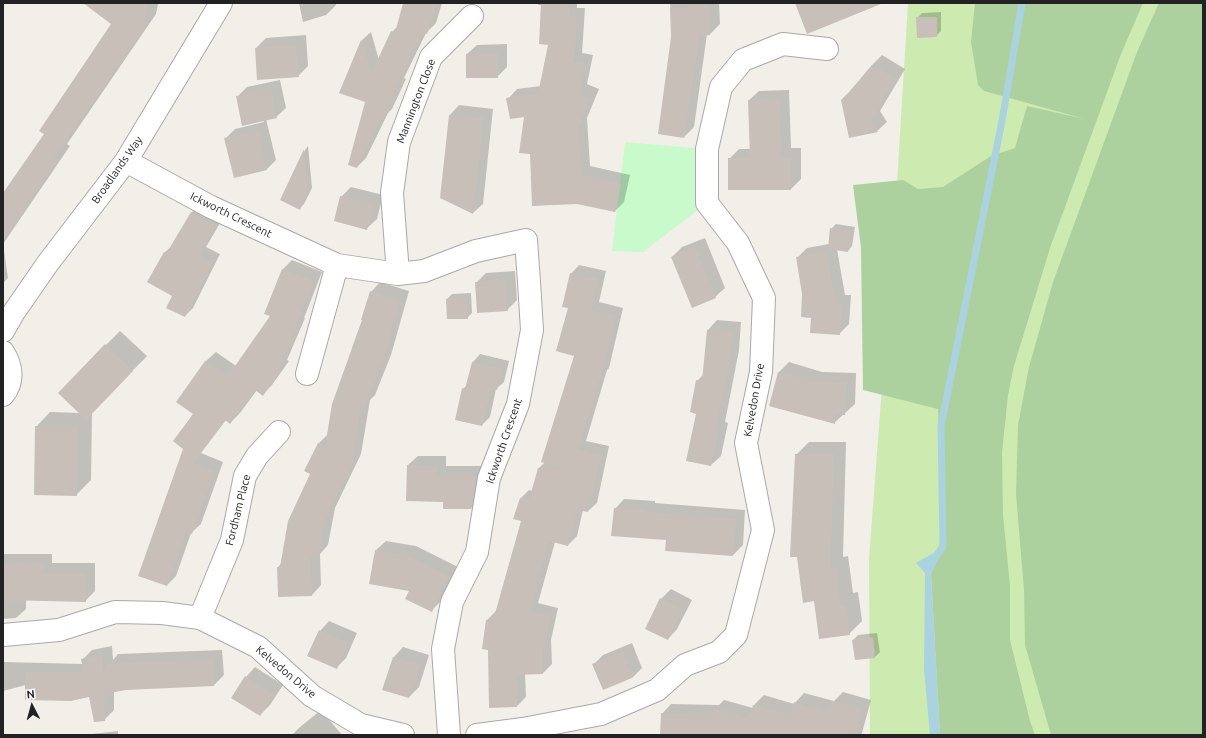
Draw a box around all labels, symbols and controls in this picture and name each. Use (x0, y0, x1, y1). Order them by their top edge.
street label: Mannington Close (394, 57, 438, 145)
street label: Broadlands Way (89, 134, 145, 206)
street label: Ickworth Crescent (188, 190, 274, 240)
street label: Kelvedon Drive (741, 362, 767, 438)
street label: Ickworth Crescent (483, 397, 525, 485)
street label: Fordham Place (223, 473, 253, 547)
street label: Kelvedon Drive (253, 643, 319, 701)
north arrow (12, 686, 52, 726)
text: N (26, 688, 35, 700)

